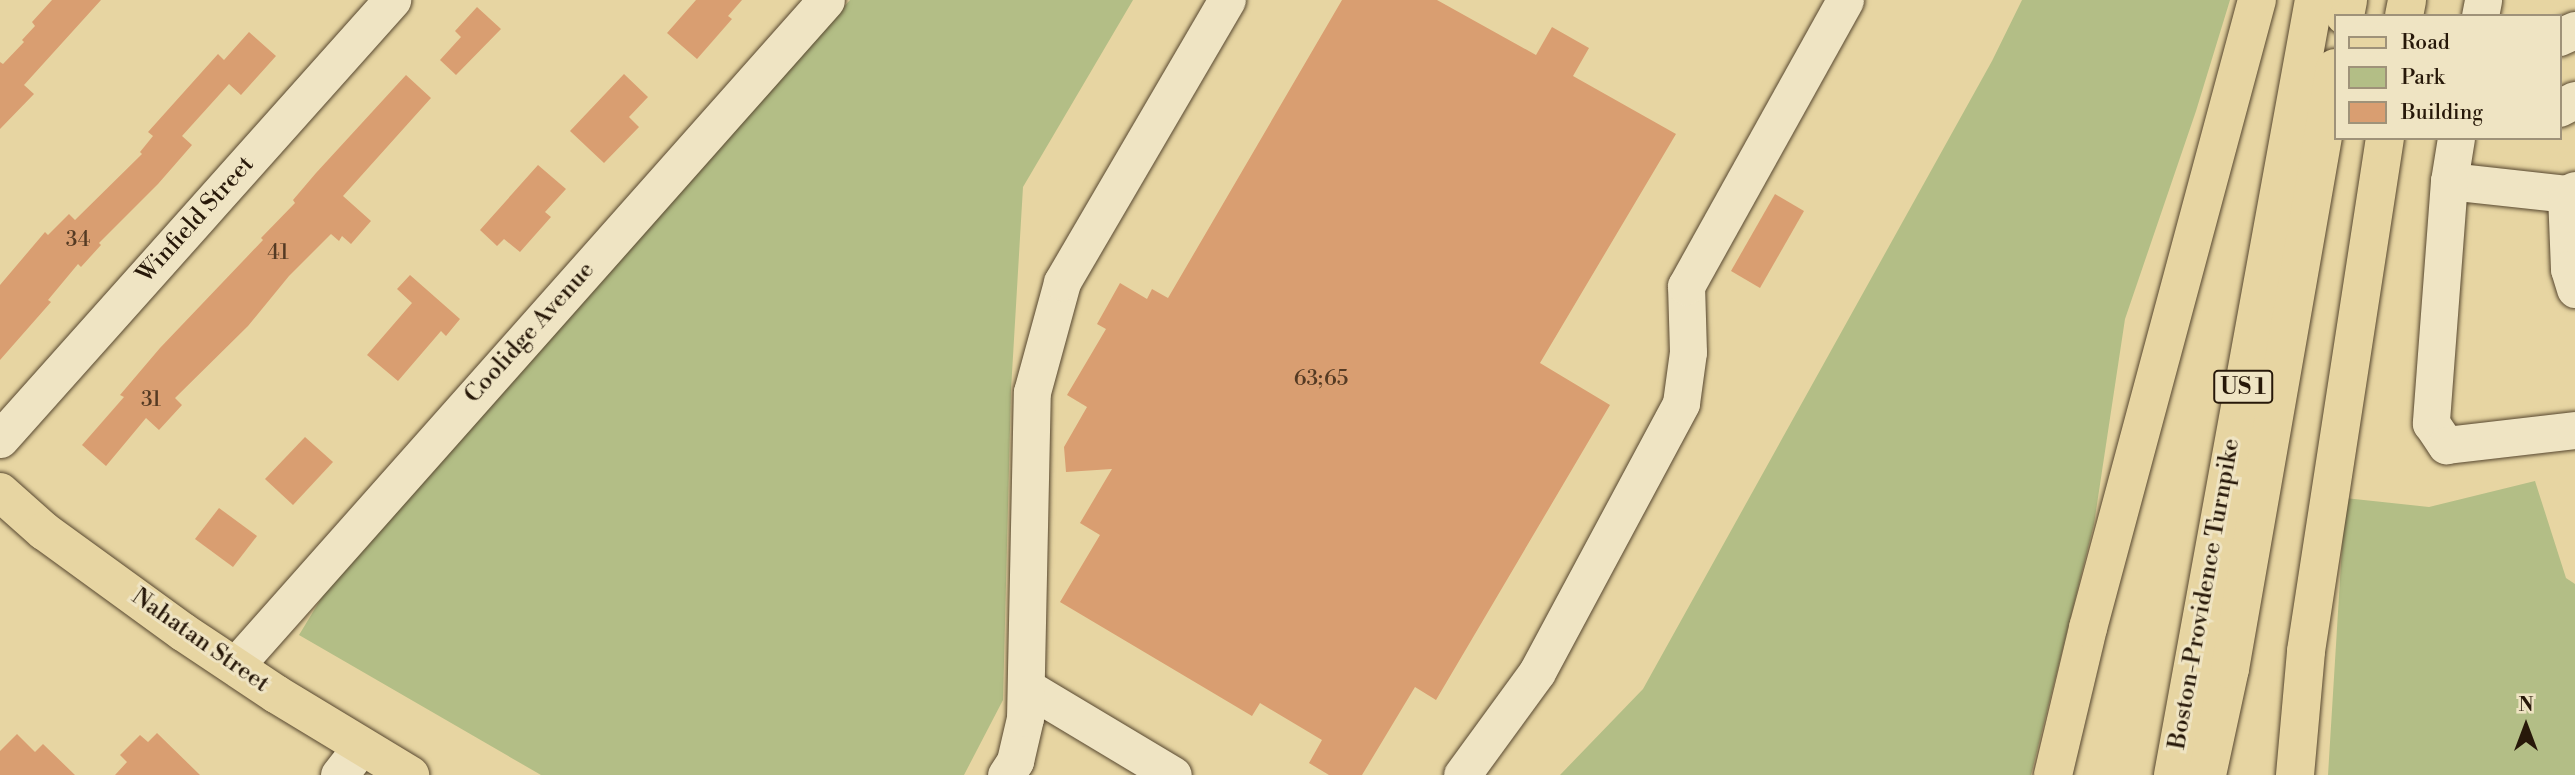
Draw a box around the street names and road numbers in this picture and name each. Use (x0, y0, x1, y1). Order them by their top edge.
street label: Winfield Street (131, 151, 261, 289)
street label: Coolidge Avenue (459, 256, 601, 410)
road number: US 1 (2212, 368, 2274, 406)
street label: Boston-Providence Turnpike (2163, 436, 2247, 752)
street label: Nahatan Street (126, 583, 274, 699)

